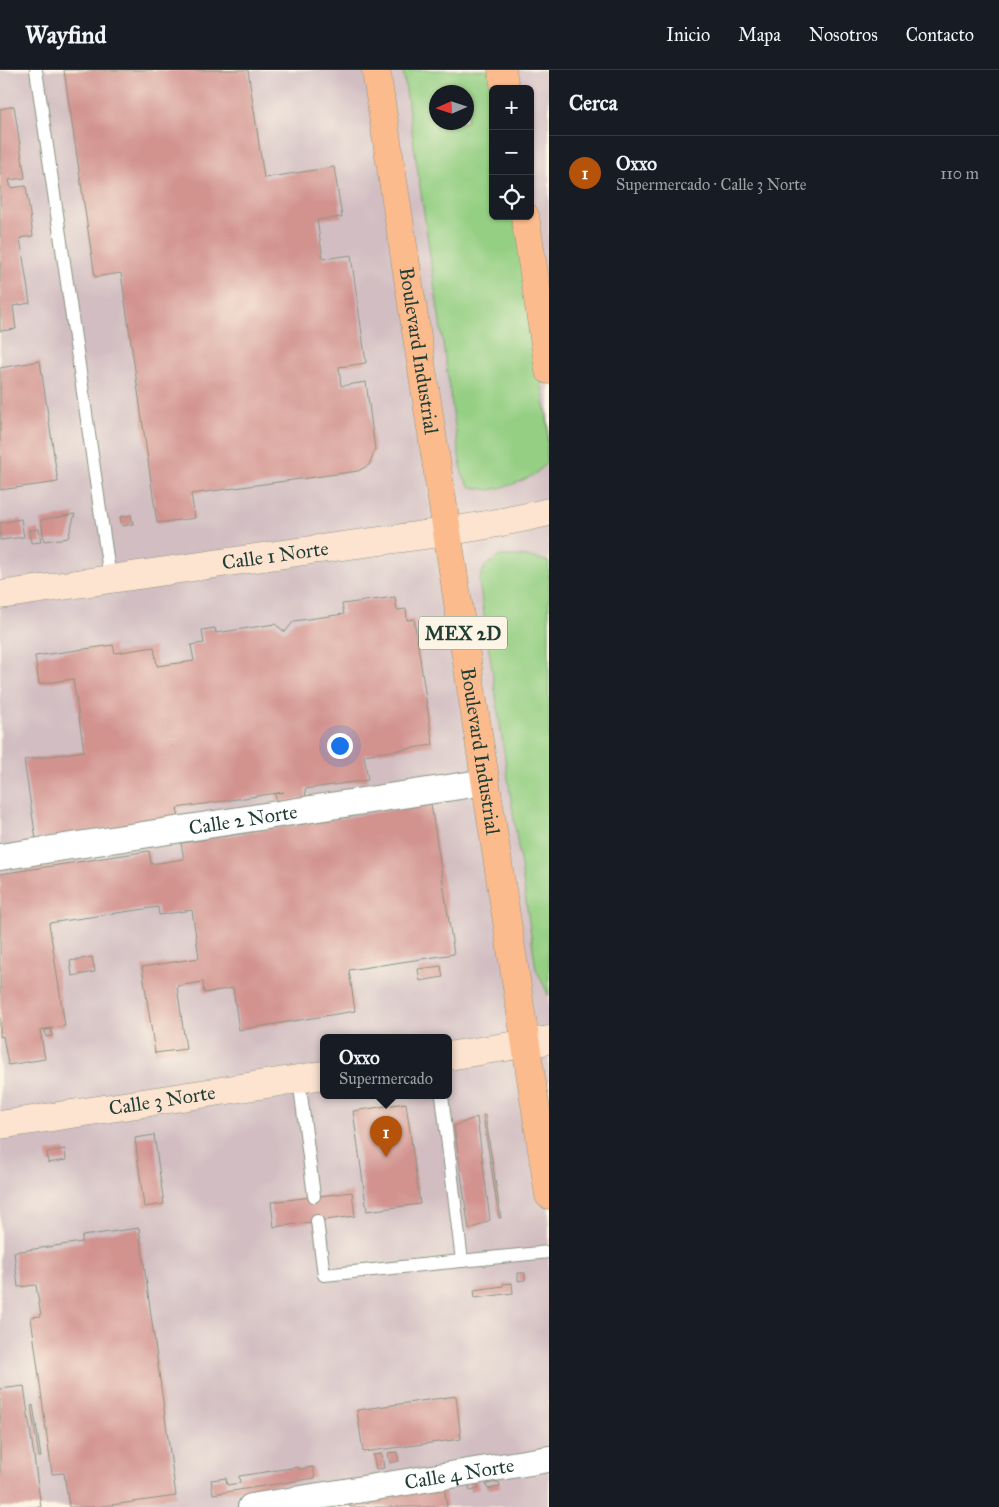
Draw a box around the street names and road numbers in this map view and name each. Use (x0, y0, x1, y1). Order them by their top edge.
street label: Boulevard Industrial (394, 265, 444, 437)
street label: Calle 1 Norte (220, 536, 330, 575)
road number: MEX 2D (419, 616, 507, 650)
street label: Boulevard Industrial (456, 666, 506, 837)
street label: Calle 2 Norte (187, 799, 299, 840)
street label: Calle 3 Norte (107, 1080, 217, 1120)
street label: Calle 4 Norte (403, 1453, 516, 1494)

